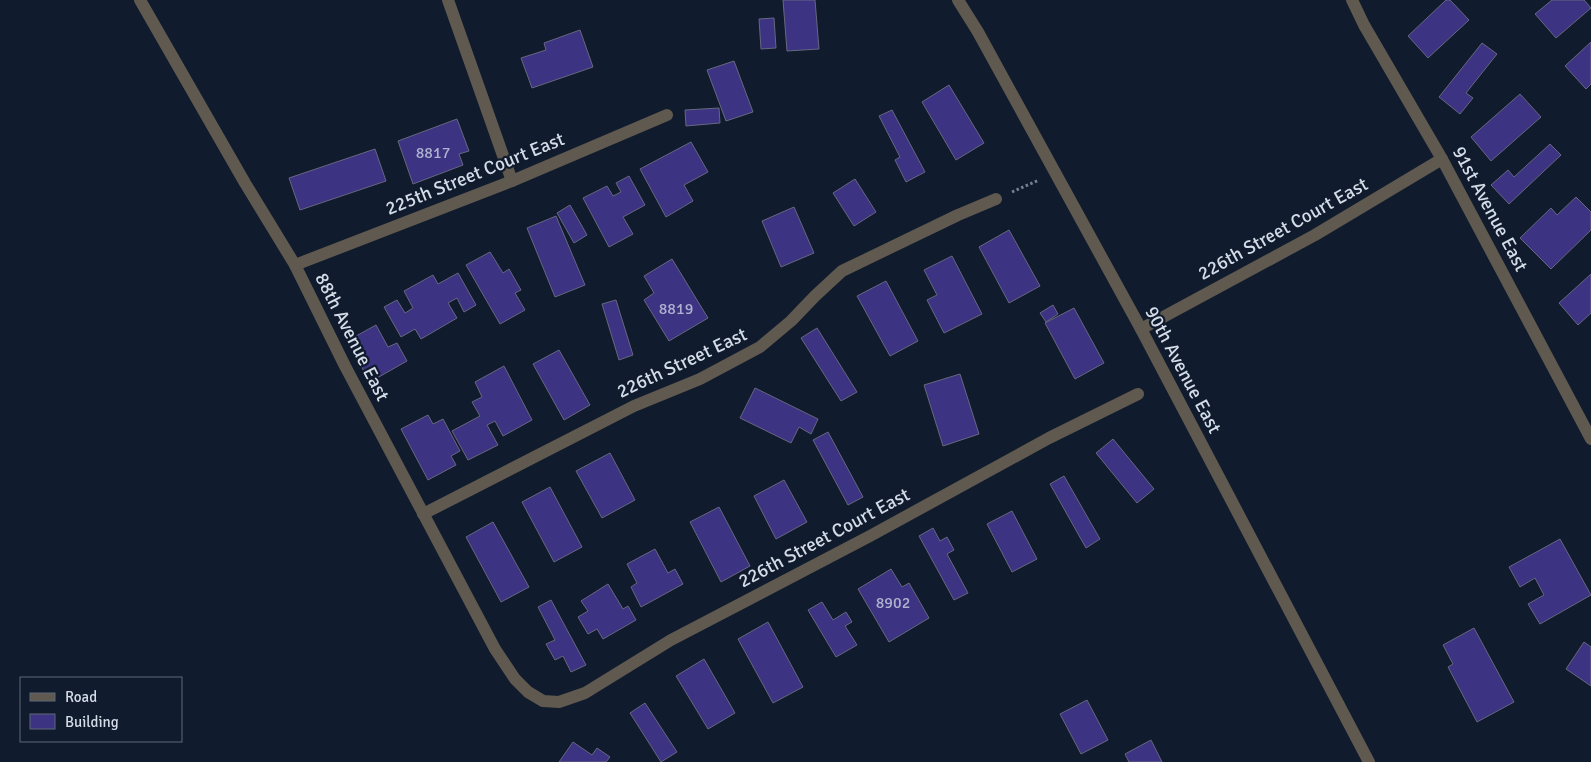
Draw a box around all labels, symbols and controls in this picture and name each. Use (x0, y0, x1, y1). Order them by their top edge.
street label: 225th Street Court East (382, 127, 568, 221)
street label: 91st Avenue East (1447, 142, 1533, 276)
house number: 8817 (416, 143, 450, 163)
street label: 226th Street Court East (1194, 172, 1373, 286)
street label: 88th Avenue East (309, 269, 395, 405)
house number: 8819 (659, 299, 693, 319)
street label: 90th Avenue East (1139, 302, 1227, 438)
street label: 226th Street East (613, 322, 751, 404)
street label: 226th Street Court East (734, 482, 914, 593)
house number: 8902 (876, 593, 910, 613)
legend (20, 677, 182, 742)
text: Road (65, 688, 97, 706)
text: Building (65, 713, 119, 731)

